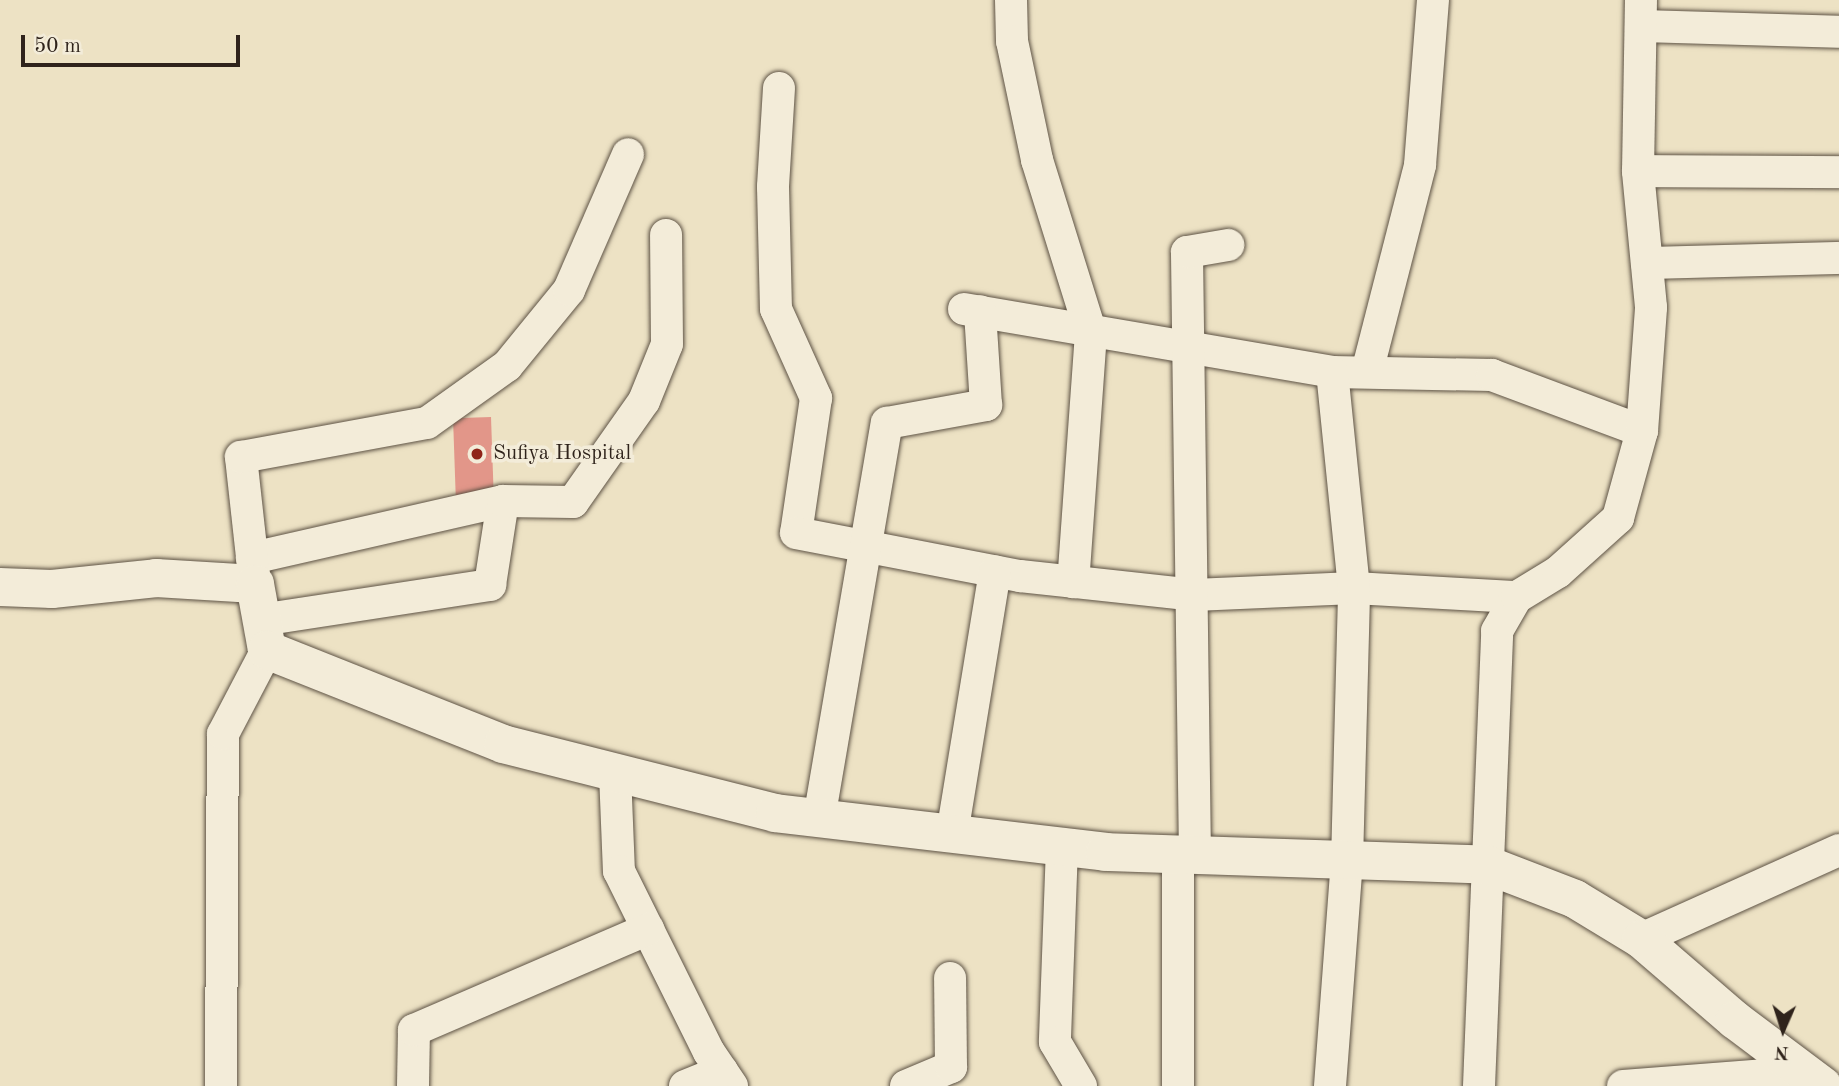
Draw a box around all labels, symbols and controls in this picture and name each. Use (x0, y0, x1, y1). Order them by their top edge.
scale bar (24, 21, 243, 65)
text: 50 m (34, 36, 81, 57)
place label: Sufiya Hospital (493, 441, 631, 467)
marker: Sufiya Hospital (467, 444, 487, 464)
north arrow (1748, 995, 1818, 1065)
text: N (1774, 1042, 1790, 1061)

